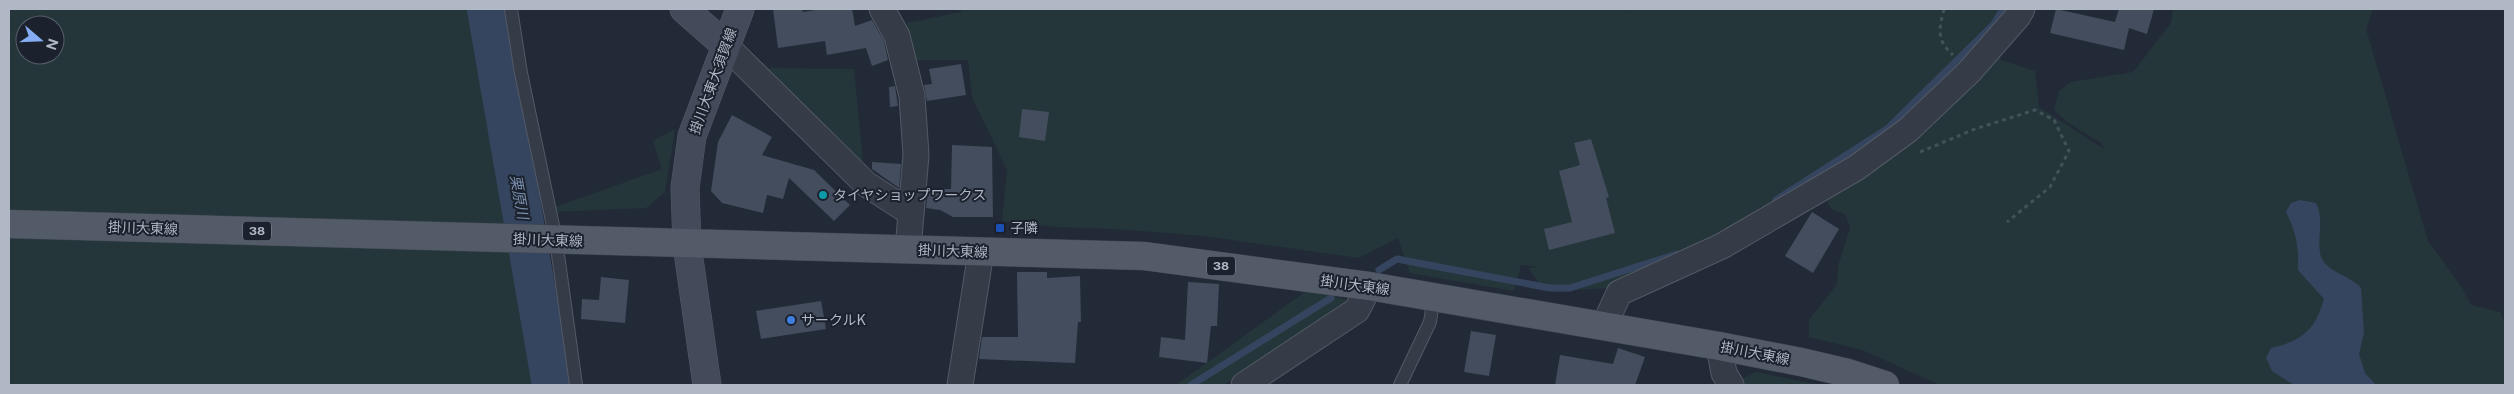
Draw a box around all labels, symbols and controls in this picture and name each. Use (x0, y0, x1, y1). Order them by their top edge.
north arrow (15, 15, 65, 65)
street label: 掛川大東大須賀線 (686, 26, 740, 136)
text: N (43, 36, 62, 52)
water label: 栗原川 (507, 173, 532, 223)
place label: タイヤショップワークス (833, 187, 986, 203)
marker: タイヤショップワークス (817, 189, 829, 201)
street label: 掛川大東線 (108, 219, 178, 237)
place label: 子隣 (1010, 220, 1038, 236)
road number: 38 (243, 222, 271, 240)
marker: 子隣 (994, 222, 1006, 234)
street label: 掛川大東線 (513, 231, 583, 249)
street label: 掛川大東線 (918, 242, 988, 260)
road number: 38 (1207, 256, 1235, 276)
street label: 掛川大東線 (1319, 272, 1391, 298)
place label: サークルK (801, 312, 867, 328)
marker: サークルK (785, 314, 797, 326)
street label: 掛川大東線 (1719, 338, 1791, 368)

